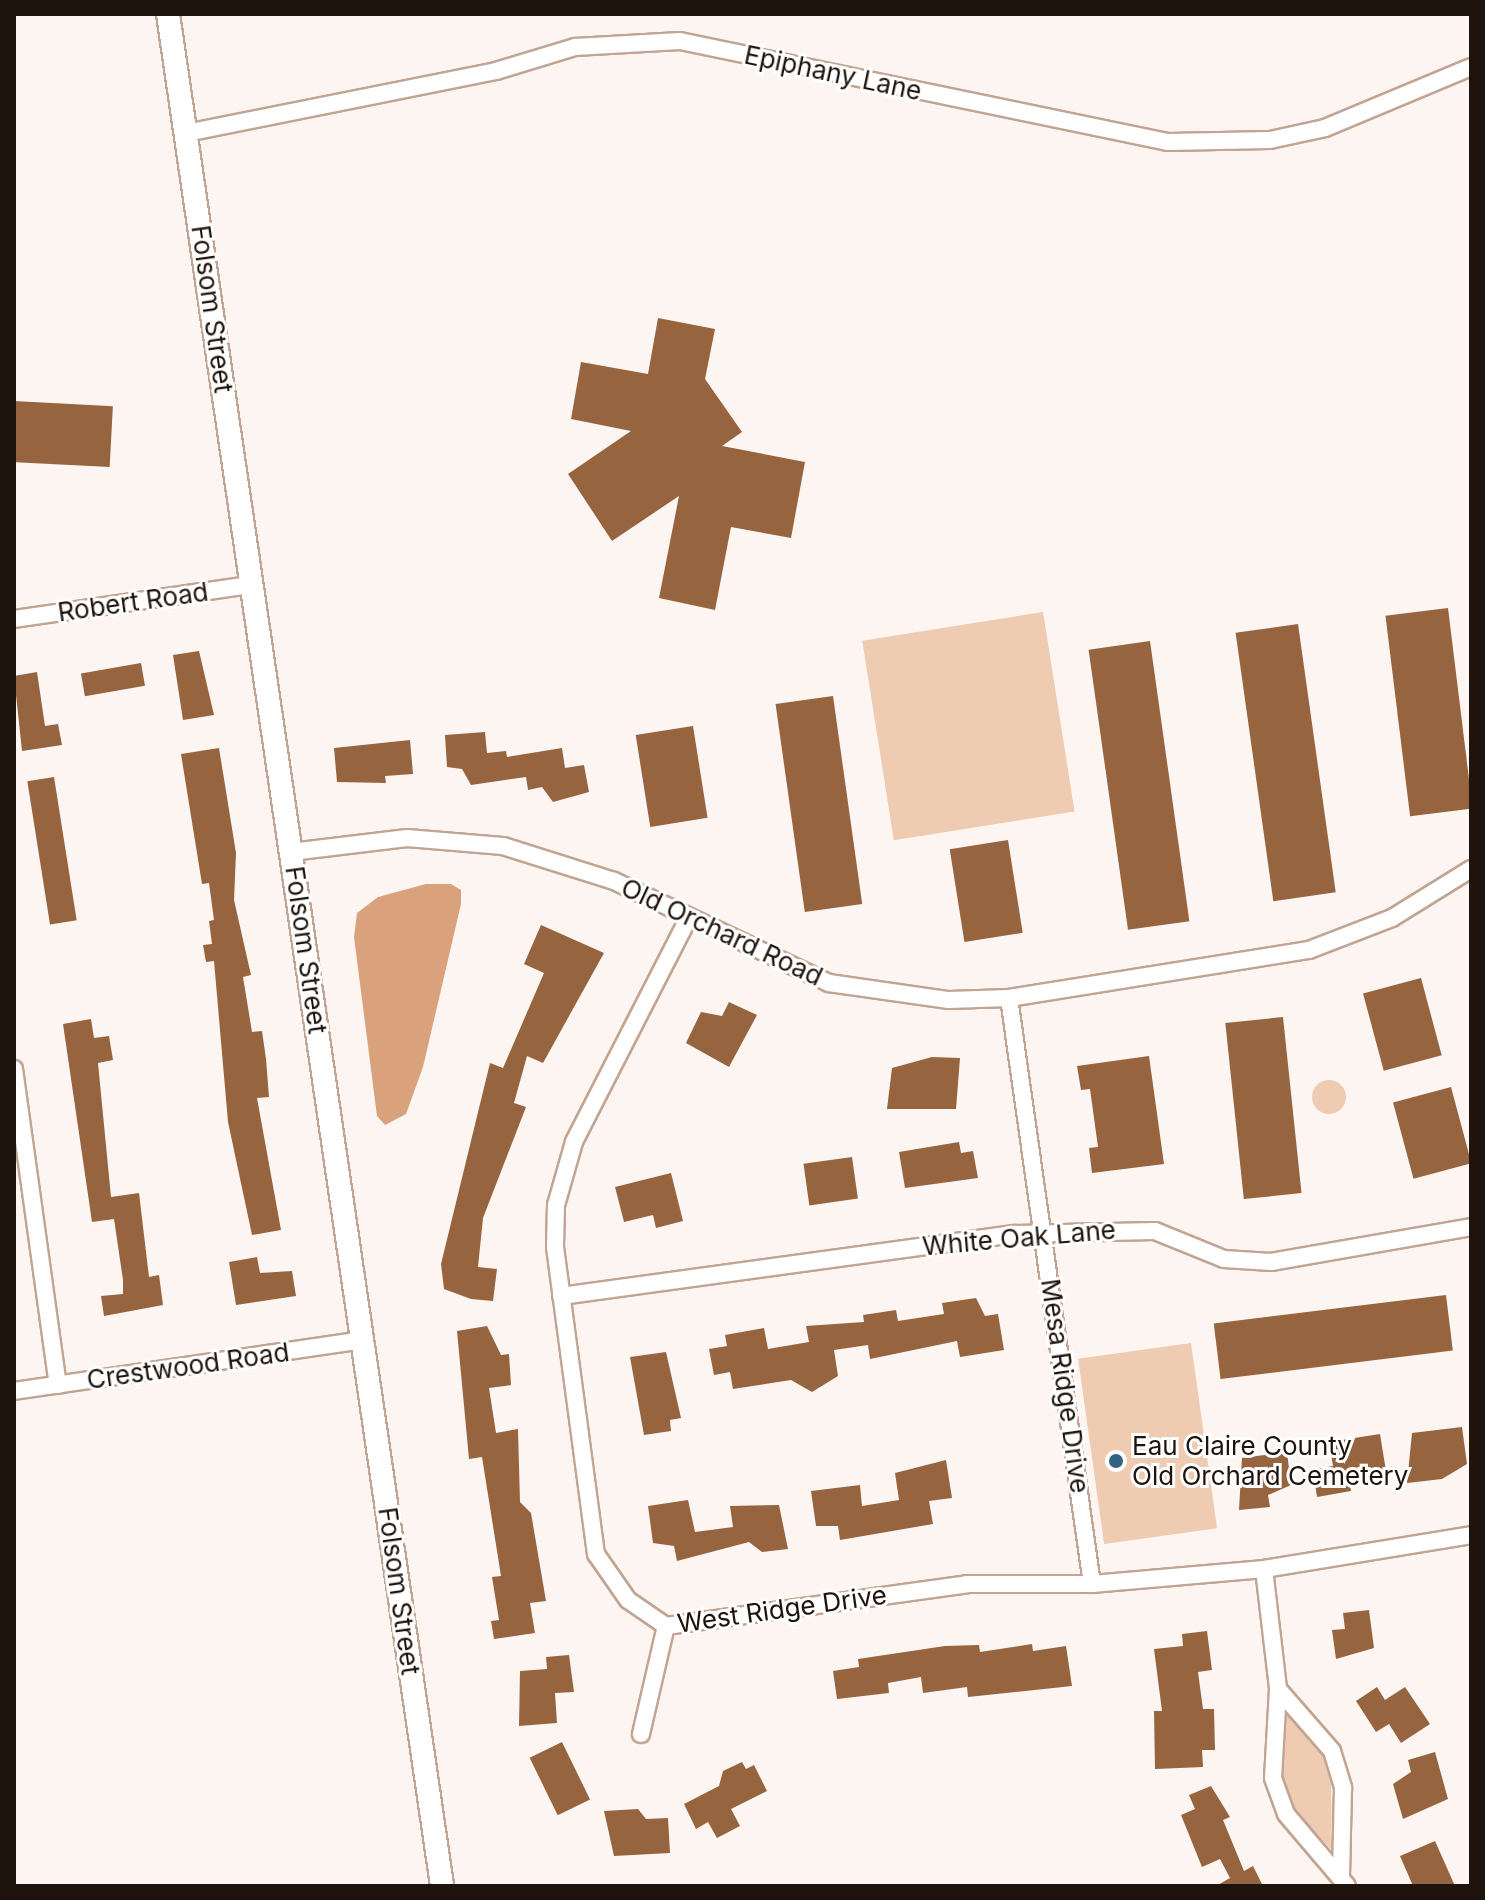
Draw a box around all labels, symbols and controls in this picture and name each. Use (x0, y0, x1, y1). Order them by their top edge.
street label: Epiphany Lane (741, 39, 925, 107)
street label: Folsom Street (185, 223, 239, 395)
street label: Robert Road (56, 576, 210, 628)
street label: Folsom Street (279, 864, 333, 1036)
street label: Old Orchard Road (616, 872, 828, 992)
street label: White Oak Lane (921, 1214, 1117, 1262)
street label: Mesa Ridge Drive (1035, 1277, 1095, 1495)
street label: Crestwood Road (85, 1336, 291, 1396)
place label: Eau Claire County Old Orchard Cemetery (1132, 1430, 1408, 1492)
marker: Eau Claire County Old Orchard Cemetery (1107, 1452, 1125, 1470)
street label: Folsom Street (372, 1505, 426, 1677)
street label: West Ridge Drive (675, 1579, 889, 1639)

